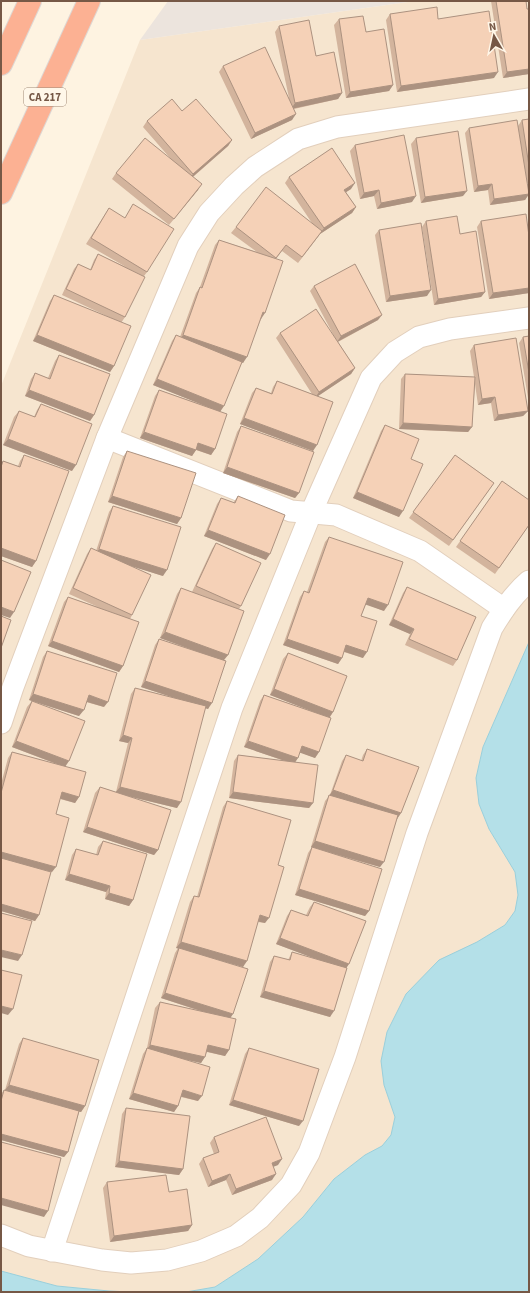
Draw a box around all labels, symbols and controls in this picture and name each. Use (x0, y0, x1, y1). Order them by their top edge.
north arrow (474, 16, 514, 56)
text: N (488, 19, 497, 35)
road number: CA 217 (24, 88, 66, 106)

